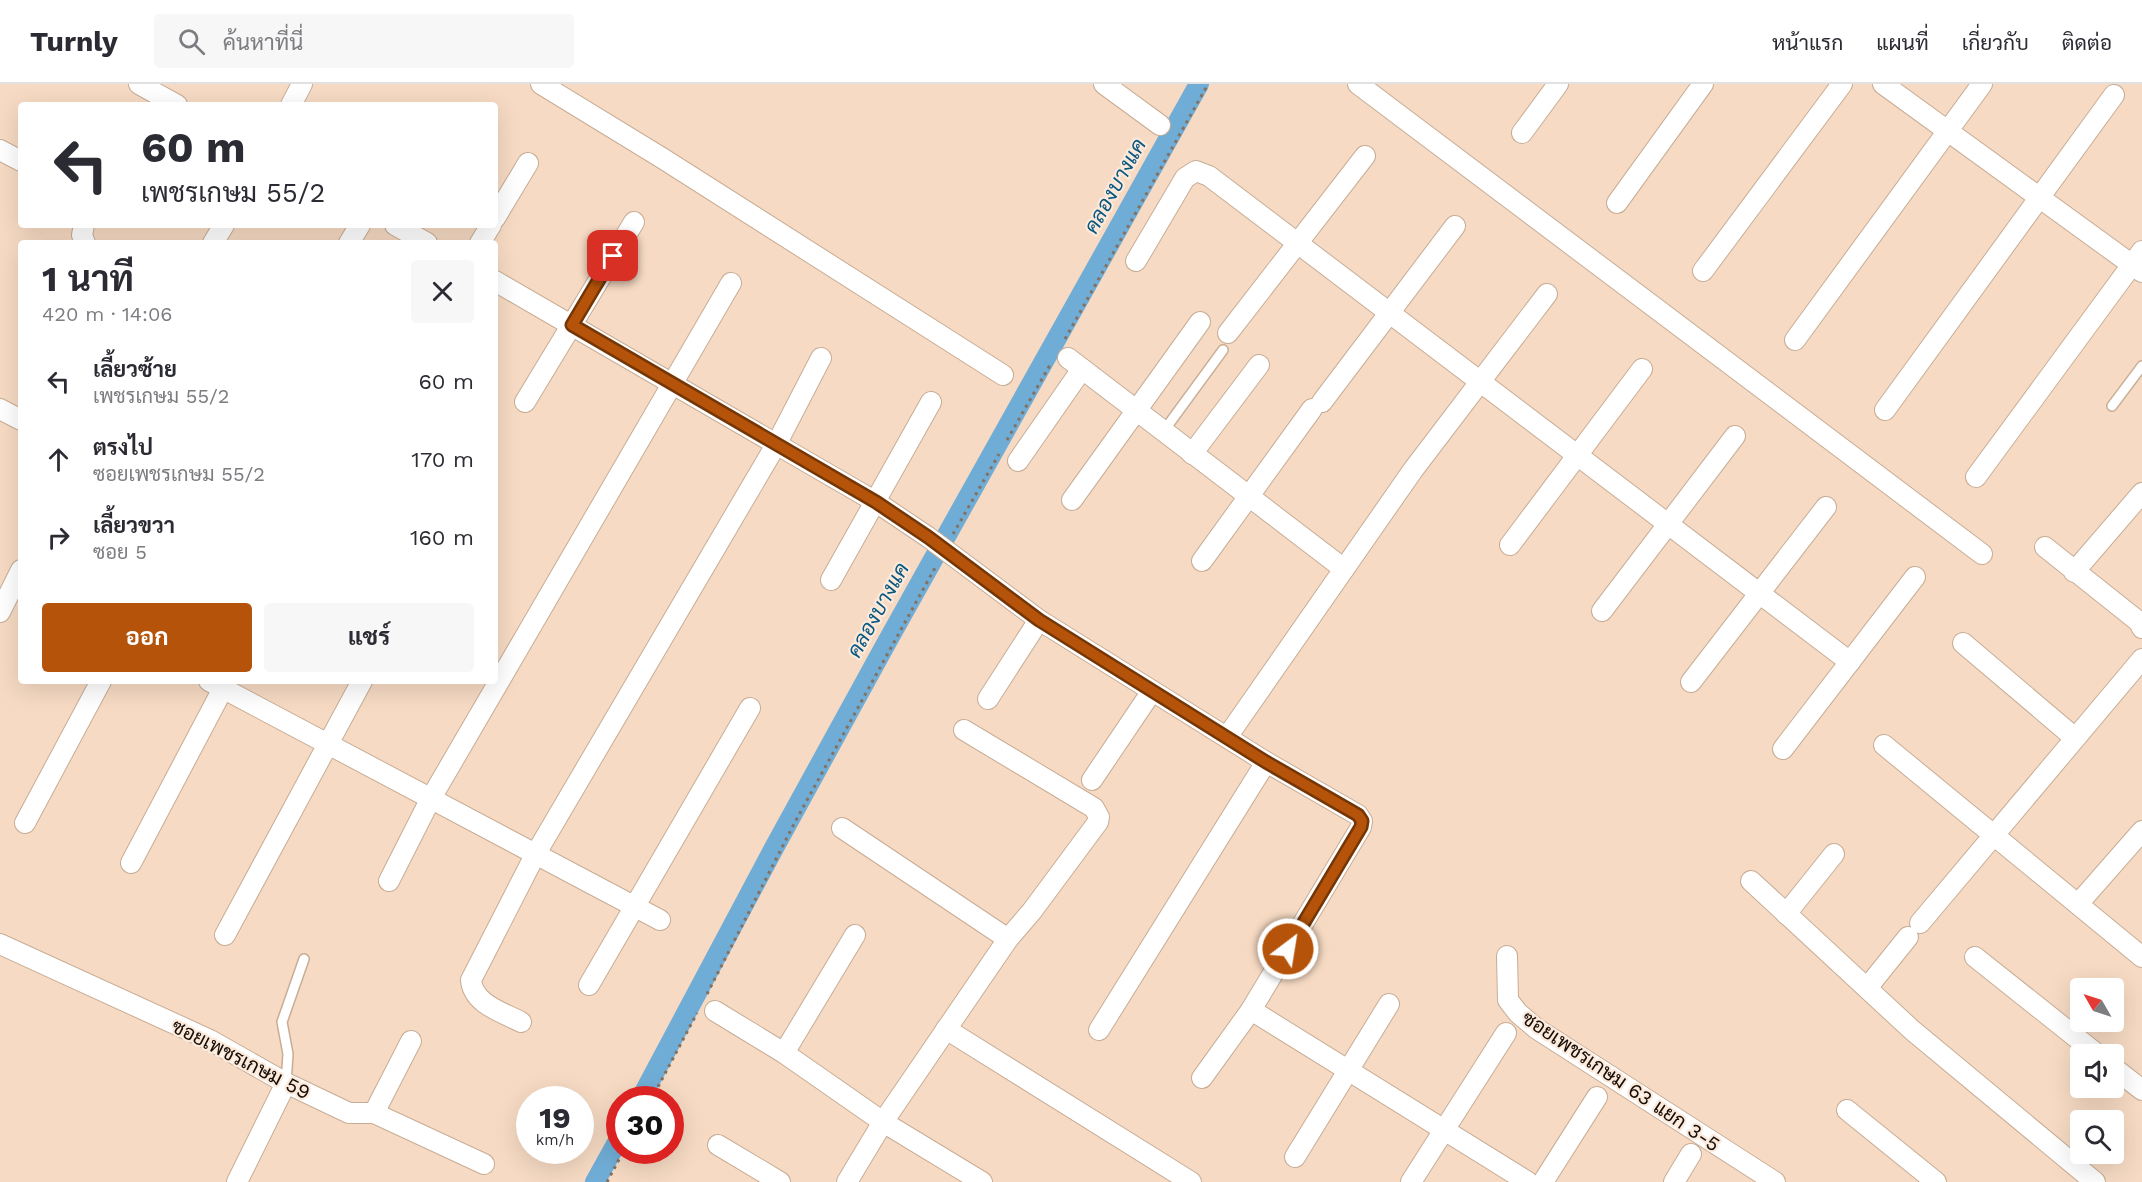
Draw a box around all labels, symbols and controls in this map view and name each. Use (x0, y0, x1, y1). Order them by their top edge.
search box (154, 14, 574, 68)
text: Turnly (30, 25, 118, 58)
icon: search (175, 25, 208, 58)
text: ค้นหาที่นี่ (223, 30, 303, 55)
text: หน้าแรก (1772, 30, 1843, 55)
text: แผนที่ (1876, 30, 1929, 55)
text: เกี่ยวกับ (1962, 30, 2029, 55)
text: ติดต่อ (2062, 30, 2112, 55)
text: 60 m (141, 123, 245, 172)
icon: left (42, 126, 120, 204)
water label: คลองบางแค (1078, 134, 1151, 238)
text: เพชรเกษม 55/2 (141, 177, 325, 209)
pin (587, 230, 638, 281)
icon: arrive (596, 239, 629, 272)
text: 1 นาที (42, 258, 134, 300)
button: close (411, 260, 474, 323)
text: 420 m · 14:06 (42, 302, 173, 326)
text: เลี้ยวซ้าย (93, 357, 177, 382)
icon: left (42, 365, 75, 398)
text: 60 m (418, 369, 474, 394)
text: เพชรเกษม 55/2 (93, 384, 229, 408)
text: ตรงไป (93, 435, 153, 460)
icon: ahead (42, 443, 75, 476)
text: 170 m (411, 447, 474, 472)
text: ซอยเพชรเกษม 55/2 (93, 462, 265, 486)
text: เลี้ยวขวา (93, 513, 175, 538)
icon: right (42, 521, 75, 554)
text: 160 m (410, 525, 474, 550)
text: ซอย 5 (93, 540, 147, 564)
water label: คลองบางแค (841, 558, 914, 662)
button: ออก (42, 603, 252, 672)
button: แชร์ (264, 603, 474, 672)
position arrow (1256, 917, 1320, 981)
north arrow (2070, 978, 2124, 1032)
map controls (2070, 978, 2124, 1164)
street label: ซอยเพชรเกษม 63 แยก 3-5 (1517, 1006, 1725, 1156)
street label: ซอยเพชรเกษม 59 (168, 1014, 314, 1104)
button: sound (2070, 1044, 2124, 1098)
speed limit sign: 30 (606, 1086, 684, 1164)
text: 19 (539, 1100, 571, 1135)
button: search (2070, 1110, 2124, 1164)
text: km/h (536, 1131, 574, 1149)

